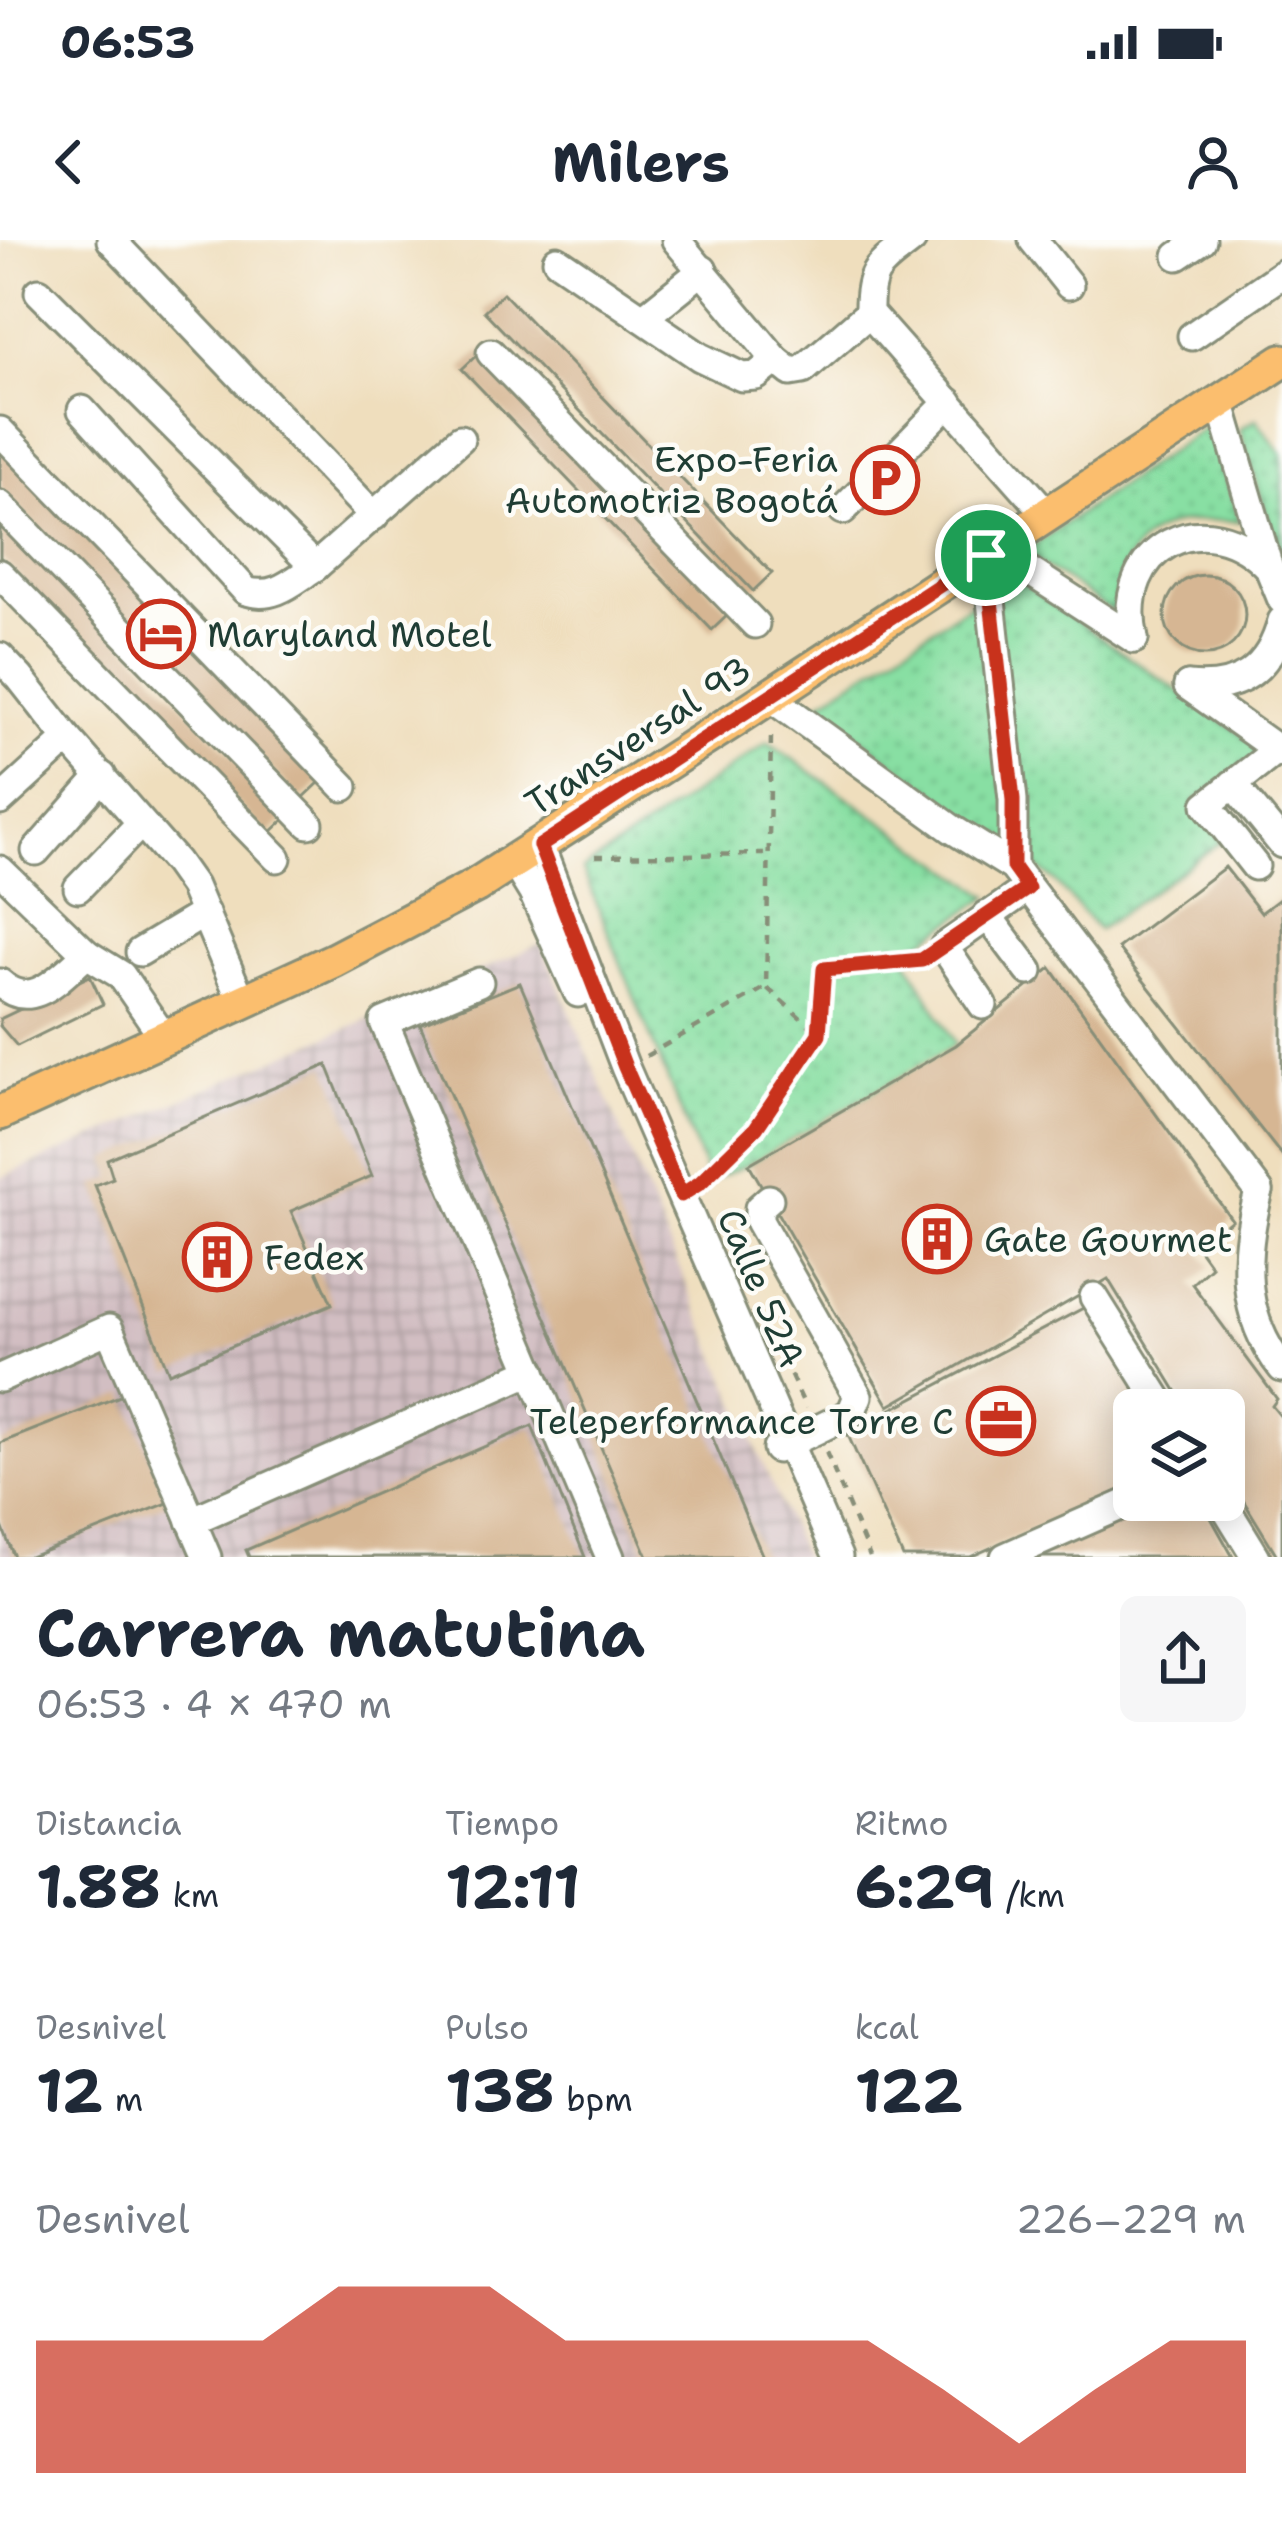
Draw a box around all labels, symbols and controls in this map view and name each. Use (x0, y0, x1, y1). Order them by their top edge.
text: 06:53 (60, 12, 195, 72)
text: Milers (552, 126, 730, 198)
icon: back (36, 129, 102, 195)
icon: person (1180, 129, 1246, 195)
place label: Expo-Feria Automotriz Bogotá (505, 435, 838, 525)
parking icon: Expo-Feria Automotriz Bogotá (850, 445, 920, 515)
pin (935, 504, 1037, 606)
icon: arrive (953, 522, 1019, 588)
hotel icon: Maryland Motel (126, 599, 196, 669)
place label: Maryland Motel (207, 610, 492, 659)
street label: Transversal 93 (516, 645, 760, 827)
street label: Calle 52A (706, 1201, 816, 1375)
building icon: Gate Gourmet (902, 1204, 972, 1274)
place label: Gate Gourmet (984, 1215, 1232, 1264)
building icon: Fedex (182, 1222, 252, 1292)
place label: Fedex (264, 1233, 364, 1282)
office icon: Teleperformance Torre C (966, 1386, 1036, 1456)
map controls (1113, 1389, 1245, 1521)
button: layers (1113, 1389, 1245, 1521)
place label: Teleperformance Torre C (530, 1397, 954, 1446)
text: Carrera matutina (36, 1589, 645, 1677)
button: share (1120, 1596, 1246, 1722)
text: 06:53 · 4 × 470 m (36, 1678, 392, 1730)
text: Distancia (36, 1801, 181, 1846)
text: Tiempo (445, 1801, 559, 1846)
text: Ritmo (855, 1801, 948, 1846)
text: 1.88 (36, 1846, 161, 1926)
text: 12:11 (445, 1846, 581, 1926)
text: 6:29 (855, 1846, 995, 1926)
text: km (161, 1873, 219, 1918)
text: /km (995, 1873, 1065, 1918)
text: Desnivel (36, 2005, 166, 2050)
text: Pulso (445, 2005, 529, 2050)
text: kcal (855, 2005, 919, 2050)
text: 12 (36, 2050, 103, 2130)
text: 138 (445, 2050, 555, 2130)
text: 122 (855, 2050, 963, 2130)
text: m (103, 2077, 143, 2122)
text: bpm (555, 2077, 633, 2122)
text: Desnivel (36, 2193, 190, 2245)
text: 226–229 m (1016, 2193, 1246, 2245)

